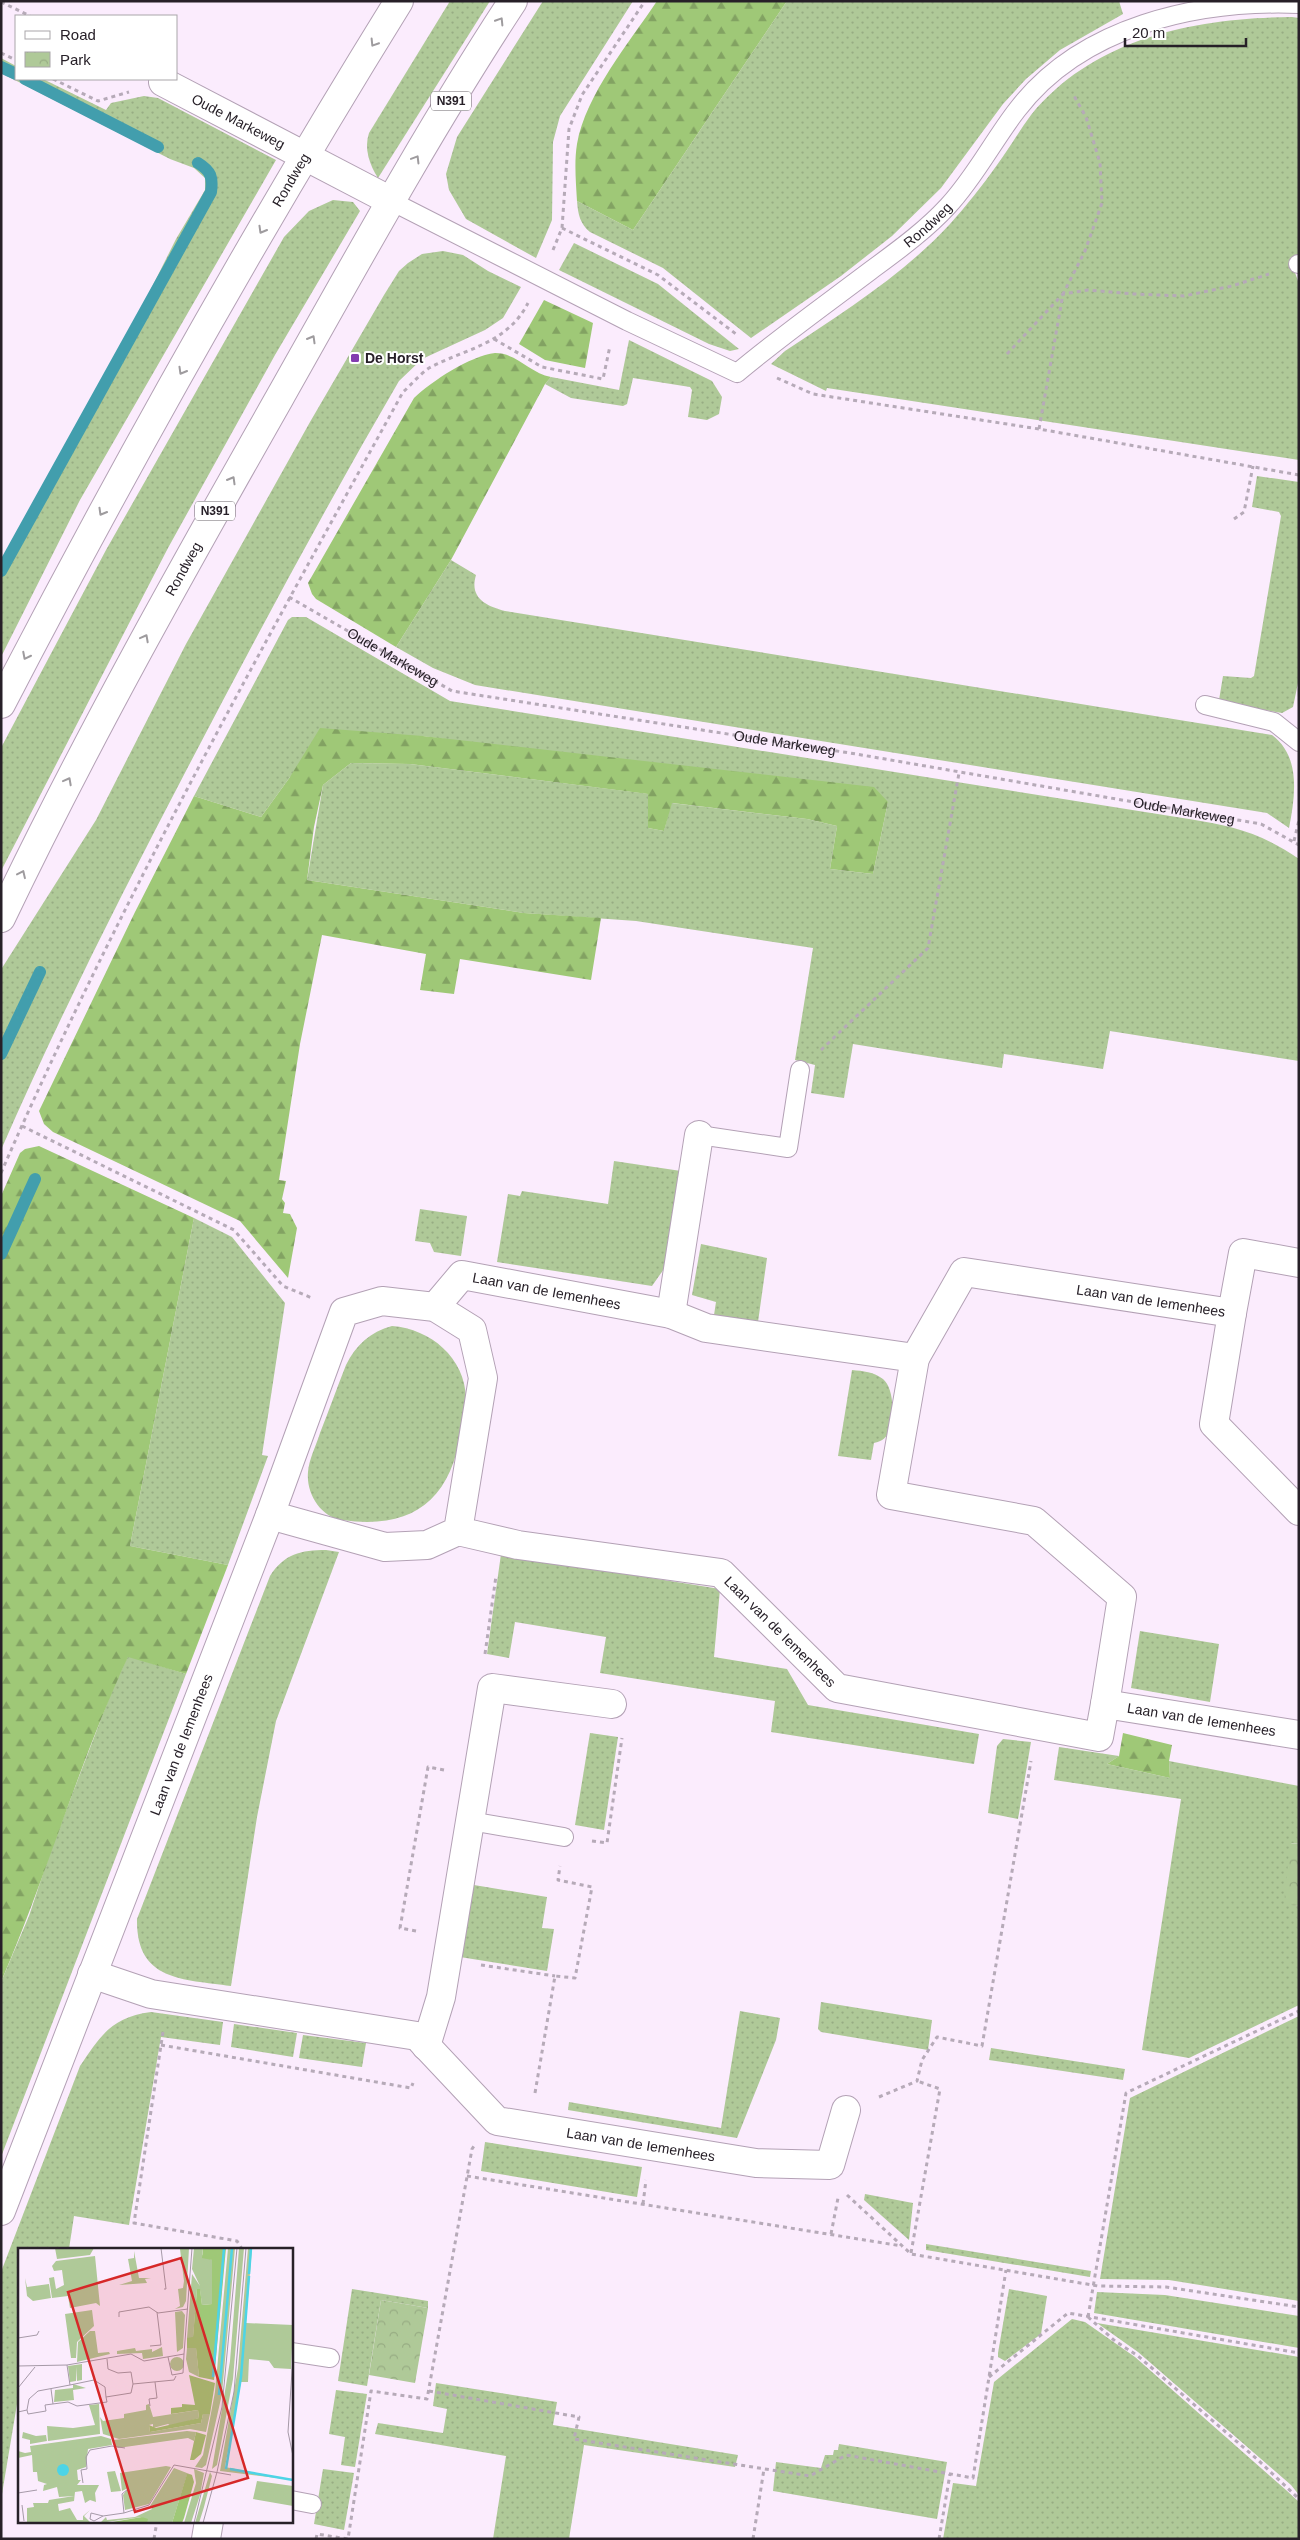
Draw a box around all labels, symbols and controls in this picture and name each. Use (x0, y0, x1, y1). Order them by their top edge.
legend (15, 15, 178, 80)
scale bar (1125, 15, 1246, 47)
one-way arrow (494, 17, 504, 26)
text: 20 m (1132, 24, 1165, 41)
text: Road (60, 26, 96, 43)
one-way arrow (370, 37, 380, 46)
text: Park (60, 51, 91, 68)
street label: Oude Markeweg (189, 90, 288, 152)
road number: N391 (431, 92, 471, 110)
street label: Rondweg (269, 150, 313, 209)
one-way arrow (409, 156, 419, 165)
street label: Rondweg (900, 199, 955, 251)
one-way arrow (259, 224, 269, 233)
one-way arrow (306, 335, 316, 344)
place label: De Horst (365, 350, 424, 366)
marker: De Horst (349, 352, 361, 364)
one-way arrow (178, 365, 188, 374)
one-way arrow (226, 477, 236, 486)
road number: N391 (195, 502, 235, 520)
one-way arrow (98, 507, 108, 516)
street label: Rondweg (162, 539, 205, 599)
street label: Oude Markeweg (344, 624, 441, 690)
one-way arrow (139, 634, 149, 643)
one-way arrow (22, 651, 32, 660)
street label: Oude Markeweg (733, 727, 837, 759)
one-way arrow (62, 778, 72, 787)
street label: Oude Markeweg (1132, 794, 1236, 827)
one-way arrow (16, 870, 26, 879)
street label: Laan van de Iemenhees (471, 1269, 622, 1312)
street label: Laan van de Iemenhees (1075, 1281, 1226, 1320)
street label: Laan van de Iemenhees (721, 1573, 839, 1690)
street label: Laan van de Iemenhees (147, 1672, 216, 1818)
street label: Laan van de Iemenhees (1126, 1700, 1277, 1739)
street label: Laan van de Iemenhees (565, 2124, 716, 2164)
inset map (18, 2248, 292, 2522)

